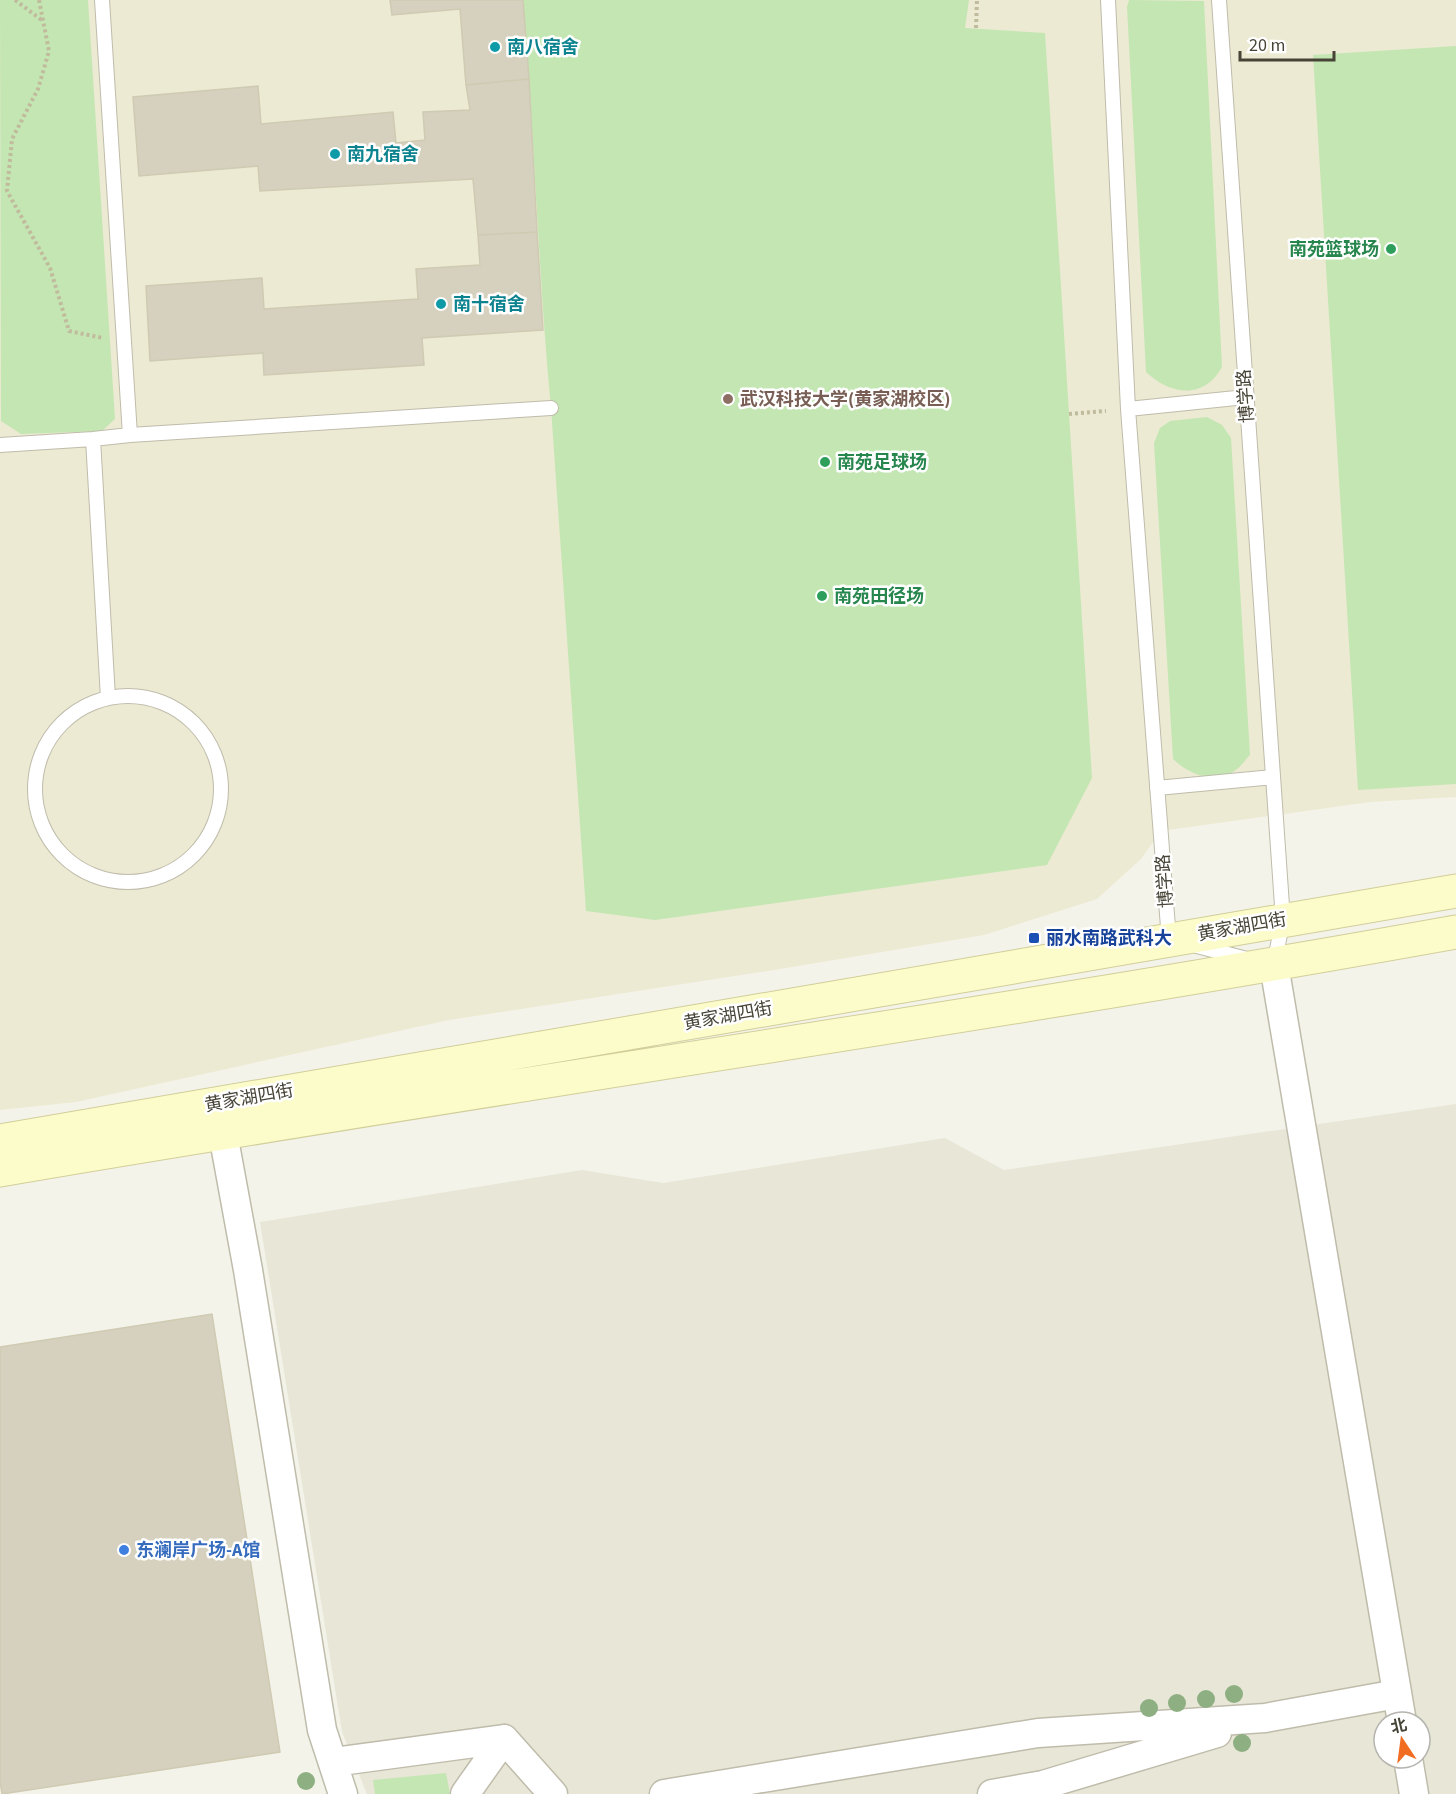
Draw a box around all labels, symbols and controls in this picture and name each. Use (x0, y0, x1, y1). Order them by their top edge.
scale bar (1240, 24, 1334, 62)
text: 20 m (1249, 33, 1285, 58)
place label: 南八宿舍 (507, 35, 579, 60)
marker: 南八宿舍 (488, 40, 502, 54)
place label: 南九宿舍 (347, 142, 419, 167)
marker: 南九宿舍 (328, 147, 342, 161)
place label: 南苑篮球场 (1289, 237, 1379, 262)
marker: 南苑篮球场 (1384, 242, 1398, 256)
place label: 南十宿舍 (453, 292, 525, 317)
marker: 南十宿舍 (434, 297, 448, 311)
street label: 博学路 (1232, 368, 1260, 424)
place label: 武汉科技大学(黄家湖校区) (740, 387, 950, 412)
marker: 武汉科技大学(黄家湖校区) (721, 392, 735, 406)
place label: 南苑足球场 (837, 450, 927, 475)
marker: 南苑足球场 (818, 455, 832, 469)
place label: 南苑田径场 (834, 584, 924, 609)
marker: 南苑田径场 (815, 589, 829, 603)
street label: 博学路 (1151, 853, 1179, 909)
street label: 黄家湖四街 (1196, 907, 1288, 947)
place label: 丽水南路武科大 (1046, 926, 1172, 951)
marker: 丽水南路武科大 (1027, 931, 1041, 945)
street label: 黄家湖四街 (682, 996, 774, 1036)
street label: 黄家湖四街 (203, 1078, 295, 1118)
place label: 东澜岸广场-A馆 (136, 1538, 260, 1563)
marker: 东澜岸广场-A馆 (117, 1543, 131, 1557)
north arrow (1372, 1710, 1432, 1770)
text: 北 (1389, 1714, 1409, 1739)

